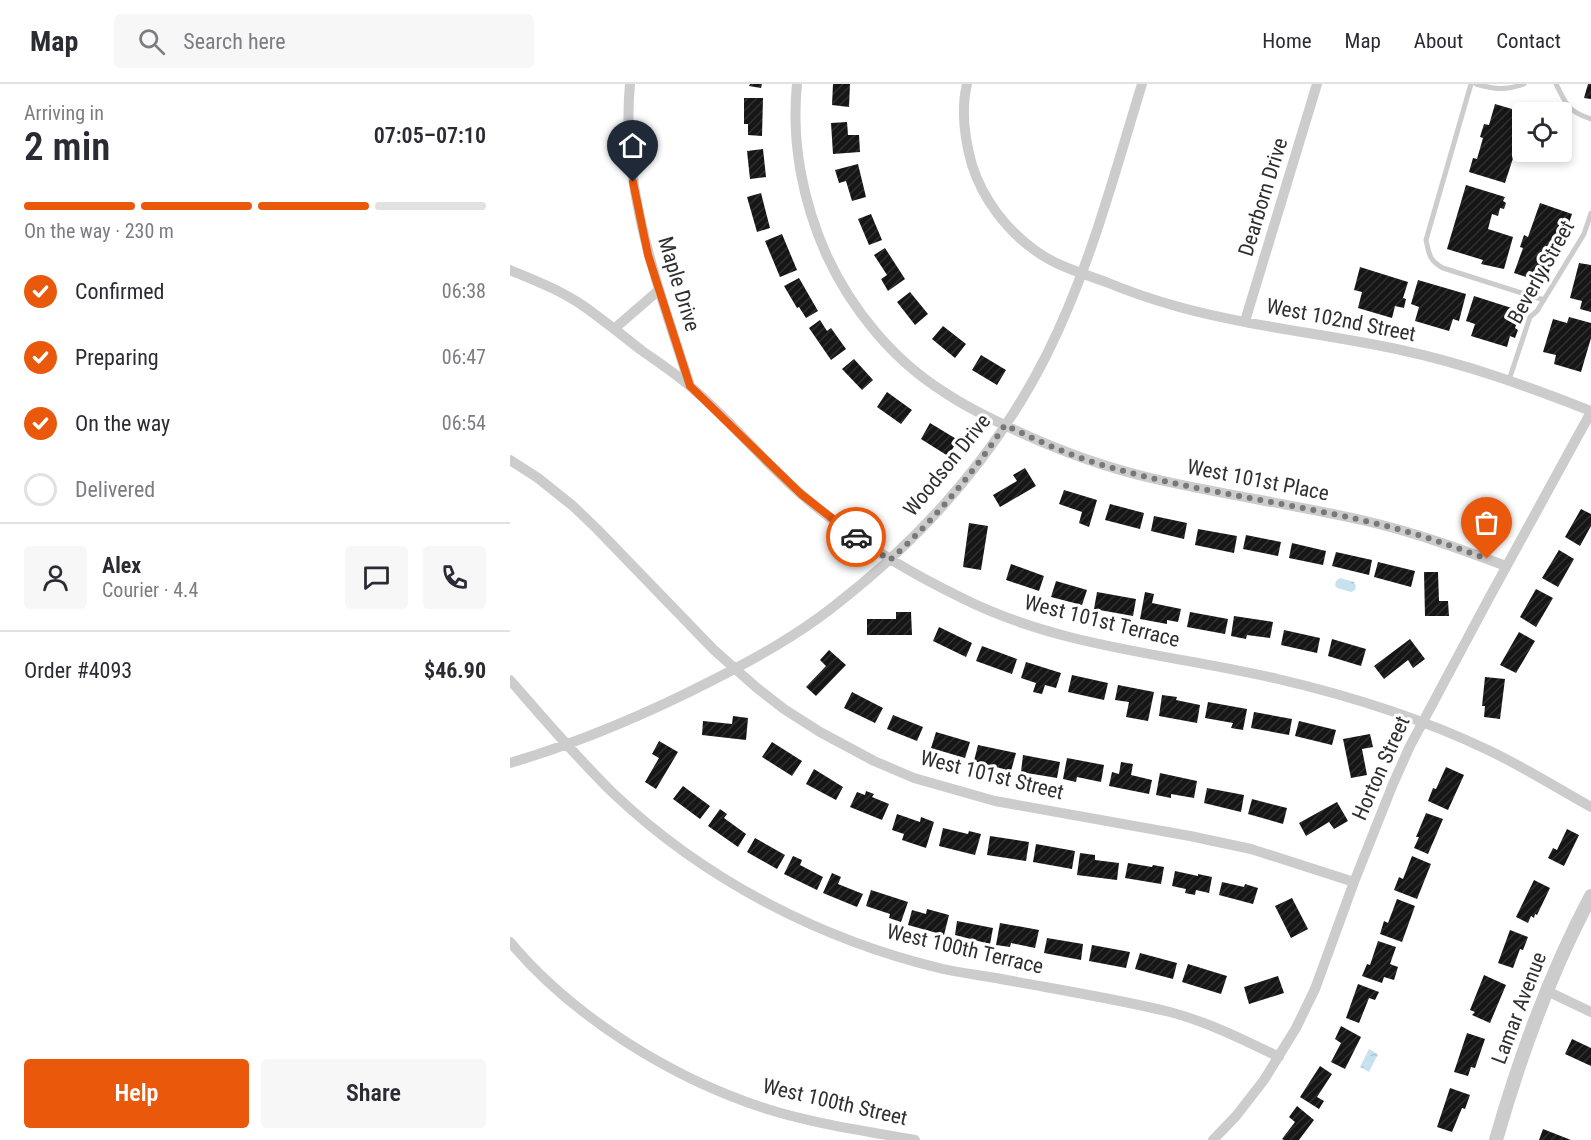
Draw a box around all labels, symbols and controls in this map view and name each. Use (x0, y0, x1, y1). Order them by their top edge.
search box (114, 14, 534, 68)
text: Map (30, 25, 78, 58)
icon: search (135, 25, 168, 58)
text: Search here (183, 29, 286, 54)
text: Home (1262, 29, 1312, 53)
text: Map (1345, 29, 1381, 53)
text: About (1414, 29, 1463, 53)
text: Contact (1496, 29, 1561, 53)
text: Arriving in (24, 101, 104, 125)
map controls (1512, 102, 1572, 162)
button: locate (1512, 102, 1572, 162)
pin (607, 120, 658, 182)
text: 07:05–07:10 (374, 123, 486, 148)
text: 2 min (24, 124, 110, 170)
icon: home (616, 129, 649, 162)
street label: Dearborn Drive (1234, 135, 1292, 259)
street label: Beverly Street (1503, 216, 1579, 328)
text: On the way · 230 m (24, 219, 174, 243)
street label: Maple Drive (653, 234, 705, 334)
icon: check (24, 275, 57, 308)
text: Confirmed (75, 279, 164, 304)
text: 06:38 (442, 279, 486, 303)
street label: West 102nd Street (1264, 294, 1418, 346)
icon: check (24, 341, 57, 374)
text: Preparing (75, 345, 159, 370)
text: 06:47 (442, 345, 486, 369)
icon: check (24, 407, 57, 440)
street label: Woodson Drive (899, 409, 995, 521)
text: On the way (75, 411, 170, 436)
text: 06:54 (442, 411, 486, 435)
street label: West 101st Place (1185, 454, 1331, 506)
text: Delivered (75, 477, 155, 502)
pin (1461, 497, 1512, 559)
icon: bag (1470, 506, 1503, 539)
courier (826, 507, 886, 567)
icon: car (840, 521, 873, 554)
button: person (24, 546, 87, 609)
button: chat (345, 546, 408, 609)
button: phone (423, 546, 486, 609)
text: Alex (102, 553, 141, 578)
text: Courier · 4.4 (102, 578, 198, 602)
street label: West 101st Terrace (1022, 590, 1182, 652)
text: Order #4093 (24, 658, 132, 683)
text: $46.90 (424, 658, 486, 683)
street label: Horton Street (1347, 712, 1415, 824)
street label: West 101st Street (918, 746, 1066, 804)
street label: West 100th Terrace (884, 919, 1046, 979)
street label: Lamar Avenue (1487, 949, 1551, 1067)
button: Help (24, 1059, 249, 1128)
button: Share (261, 1059, 486, 1128)
street label: West 100th Street (760, 1074, 910, 1130)

